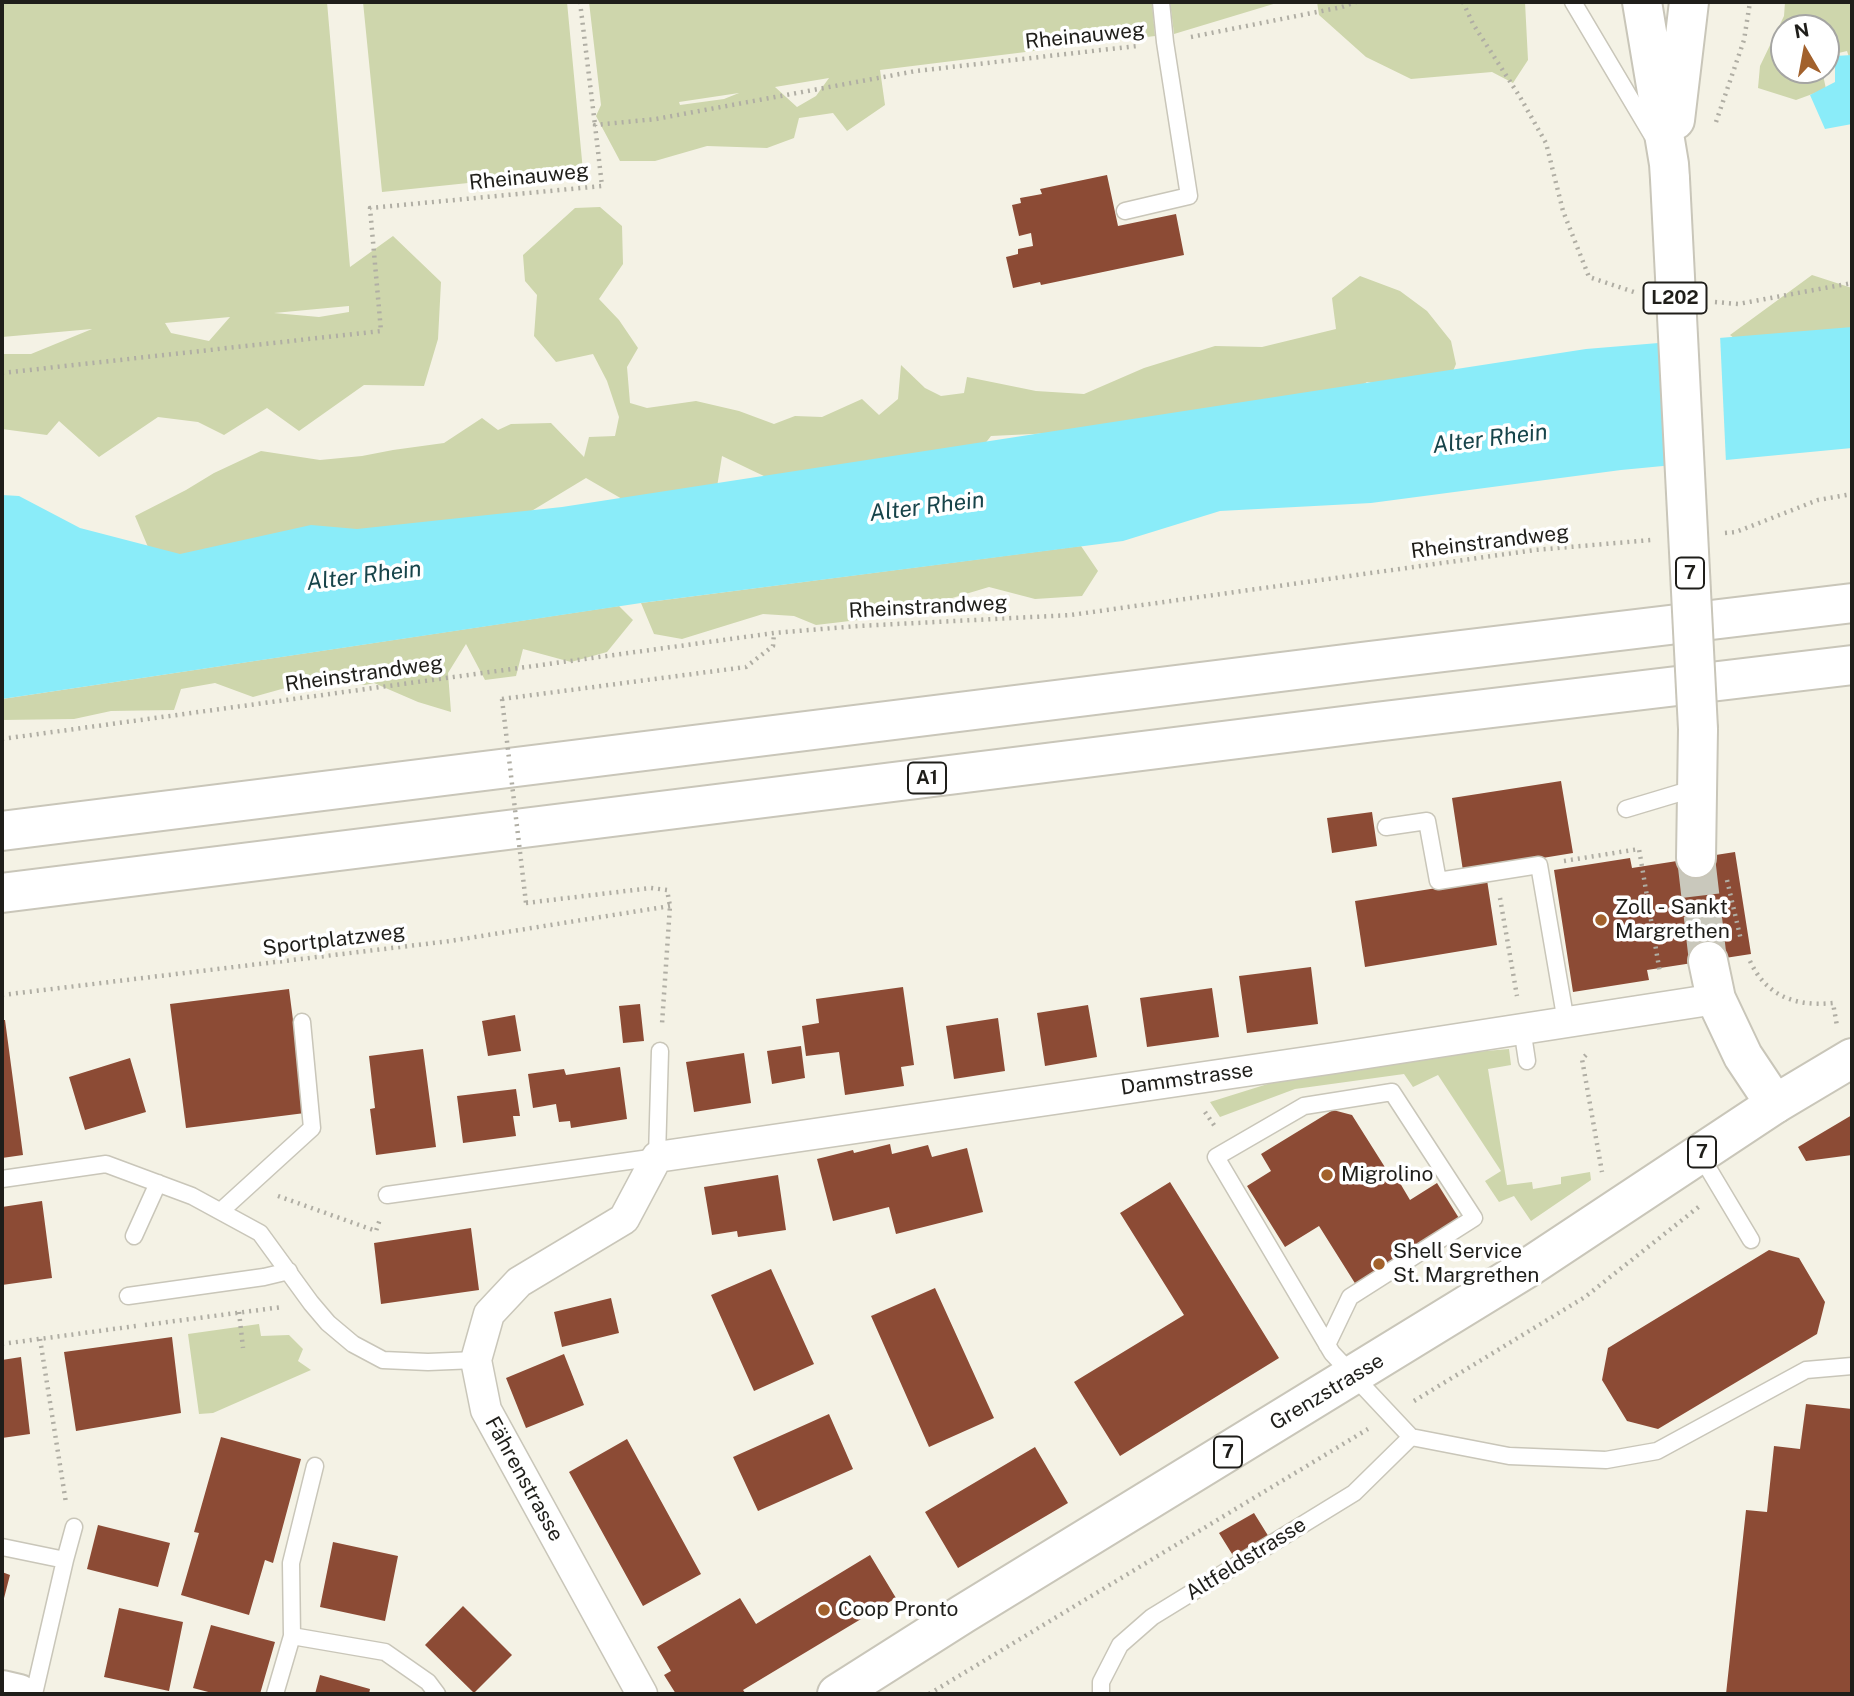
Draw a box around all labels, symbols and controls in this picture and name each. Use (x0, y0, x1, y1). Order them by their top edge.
north arrow (1770, 14, 1840, 84)
street label: Rheinauweg (1024, 17, 1146, 55)
text: N (1792, 18, 1811, 42)
street label: Rheinauweg (468, 158, 590, 196)
road number: L202 (1644, 282, 1706, 314)
water label: Alter Rhein (1431, 418, 1549, 460)
water label: Alter Rhein (868, 486, 986, 528)
street label: Rheinstrandweg (1409, 520, 1571, 564)
water label: Alter Rhein (305, 555, 423, 597)
road number: 7 (1676, 558, 1704, 588)
street label: Rheinstrandweg (848, 590, 1008, 624)
street label: Rheinstrandweg (283, 650, 445, 698)
road number: A1 (908, 762, 946, 793)
place label: Zoll - Sankt Margrethen (1615, 895, 1730, 945)
marker: Zoll - Sankt Margrethen (1593, 912, 1609, 928)
street label: Sportplatzweg (261, 919, 407, 961)
street label: Dammstrasse (1119, 1057, 1255, 1101)
road number: 7 (1688, 1136, 1716, 1168)
place label: Migrolino (1341, 1162, 1433, 1188)
marker: Migrolino (1319, 1167, 1335, 1183)
place label: Shell Service St. Margrethen (1393, 1239, 1539, 1289)
marker: Shell Service St. Margrethen (1371, 1256, 1387, 1272)
street label: Grenzstrasse (1265, 1348, 1389, 1436)
street label: Fährenstrasse (479, 1412, 569, 1546)
road number: 7 (1214, 1436, 1242, 1468)
street label: Altfeldstrasse (1181, 1512, 1311, 1606)
place label: Coop Pronto (838, 1597, 958, 1623)
marker: Coop Pronto (816, 1602, 832, 1618)

